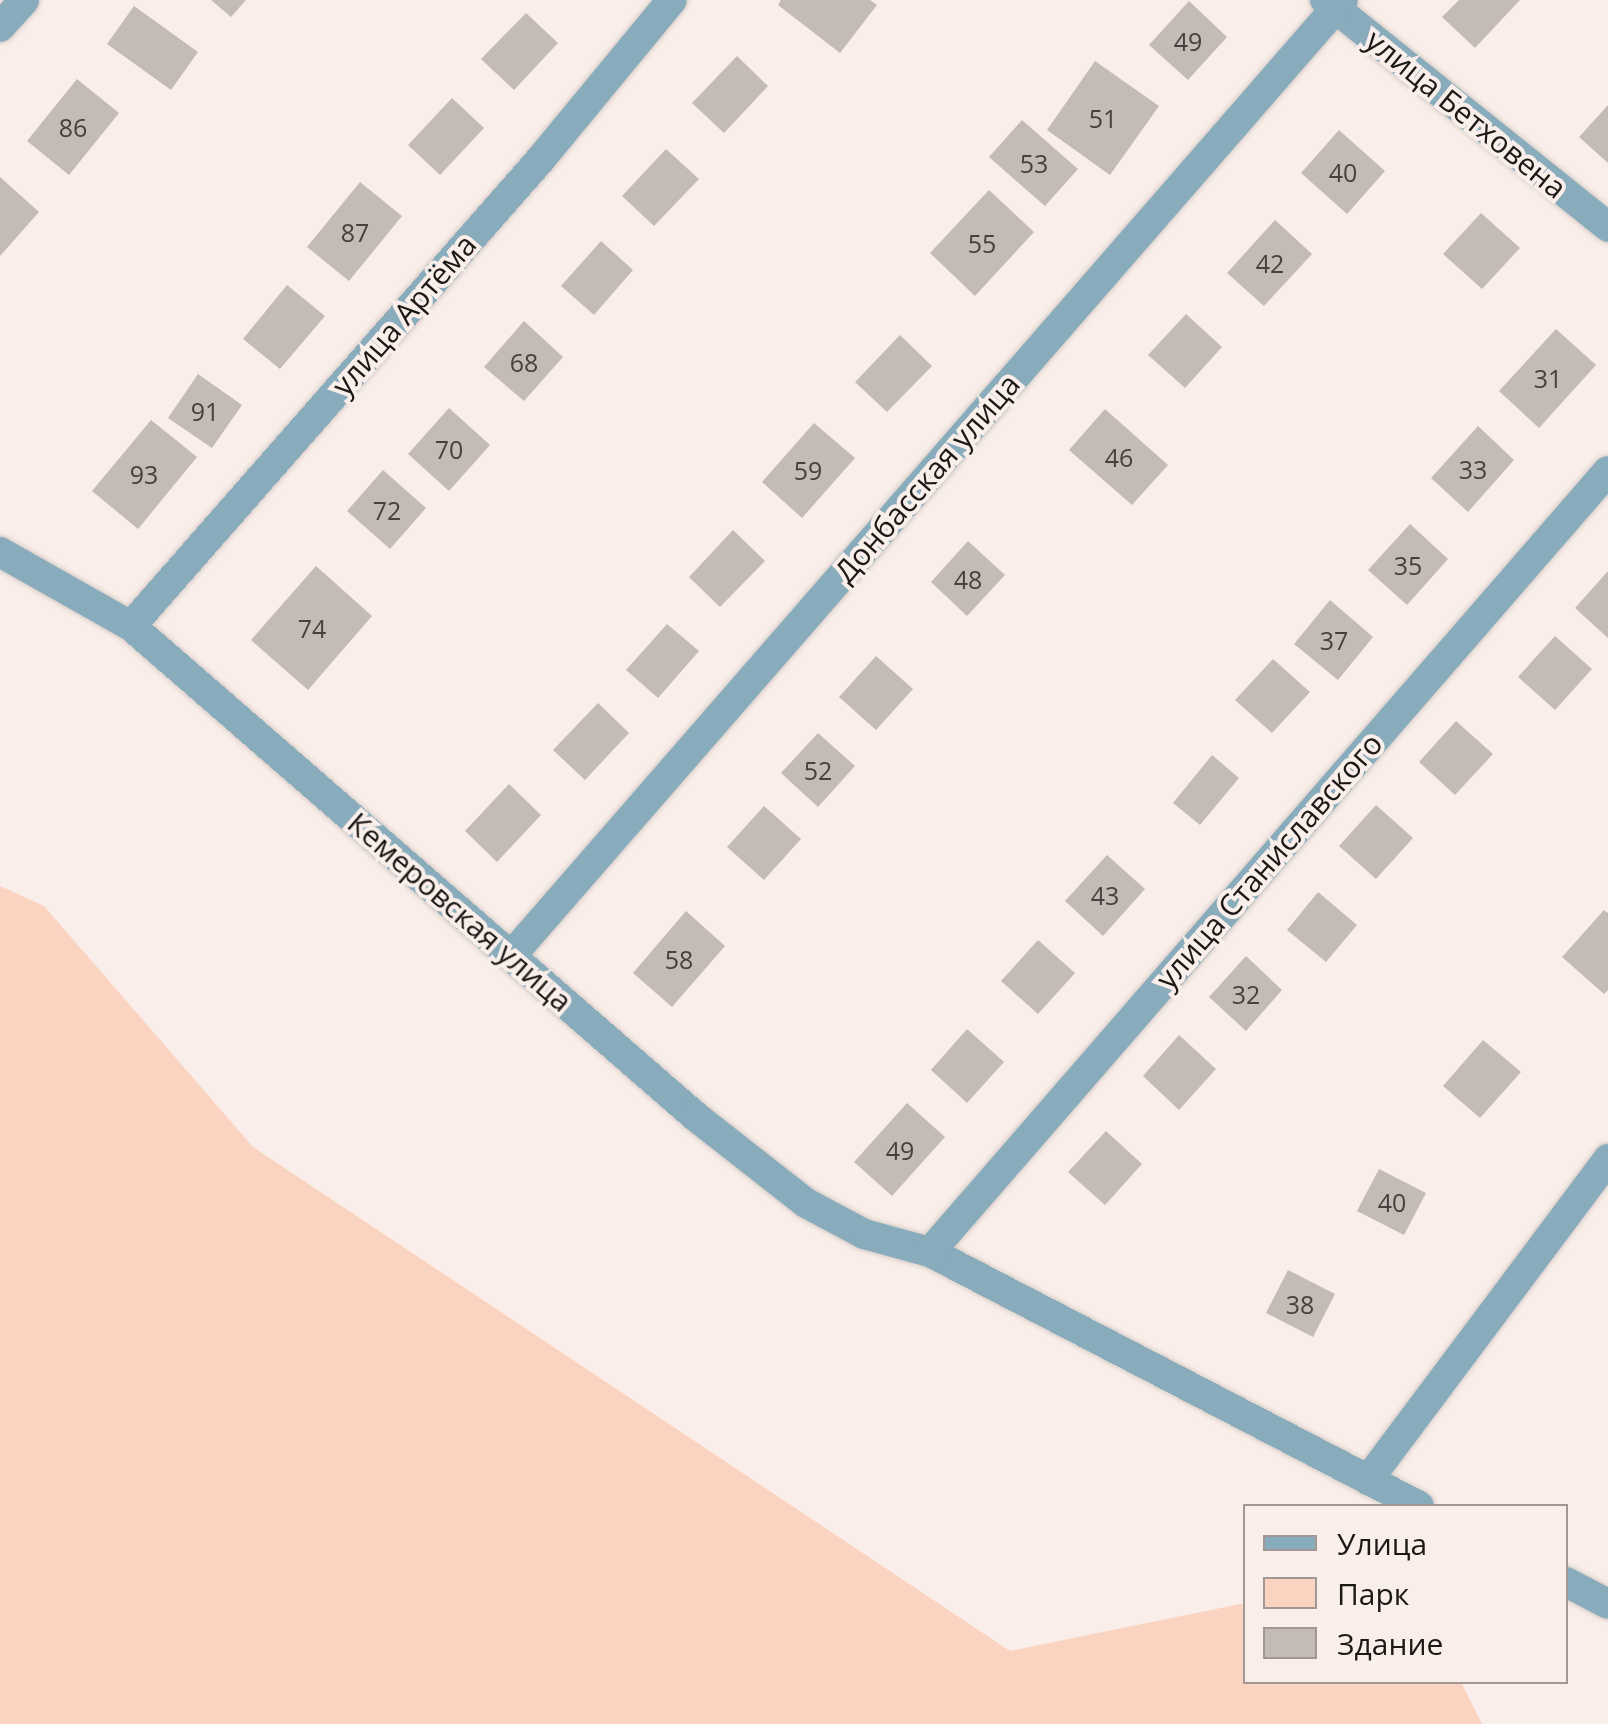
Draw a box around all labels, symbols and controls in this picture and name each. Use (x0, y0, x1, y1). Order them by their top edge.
street label: улица Бетховена (1359, 22, 1573, 206)
house number: 49 (1174, 26, 1202, 56)
house number: 51 (1089, 103, 1117, 133)
house number: 86 (59, 112, 87, 142)
house number: 53 (1020, 148, 1048, 178)
house number: 40 (1329, 157, 1357, 187)
house number: 87 (341, 217, 369, 247)
street label: улица Артёма (324, 227, 484, 403)
house number: 55 (968, 228, 996, 258)
house number: 42 (1256, 248, 1284, 278)
house number: 68 (510, 347, 538, 377)
house number: 31 (1534, 363, 1562, 393)
street label: Донбасская улица (827, 367, 1027, 589)
house number: 91 (191, 396, 219, 426)
house number: 70 (435, 434, 463, 464)
house number: 46 (1105, 442, 1133, 472)
house number: 33 (1459, 454, 1487, 484)
house number: 59 (794, 455, 822, 485)
house number: 93 (130, 459, 158, 489)
house number: 72 (373, 495, 401, 525)
house number: 35 (1394, 550, 1422, 580)
house number: 48 (954, 564, 982, 594)
house number: 74 (298, 613, 326, 643)
house number: 37 (1320, 625, 1348, 655)
street label: улица Станиславского (1148, 726, 1390, 996)
house number: 52 (804, 755, 832, 785)
street label: Кемеровская улица (341, 805, 579, 1019)
house number: 43 (1091, 880, 1119, 910)
house number: 58 (665, 944, 693, 974)
house number: 32 (1232, 979, 1260, 1009)
house number: 49 (886, 1135, 914, 1165)
house number: 40 (1378, 1187, 1406, 1217)
house number: 38 (1286, 1289, 1314, 1319)
legend (1243, 1504, 1568, 1684)
text: Улица (1337, 1523, 1427, 1564)
text: Парк (1337, 1573, 1409, 1614)
text: Здание (1337, 1623, 1443, 1664)

